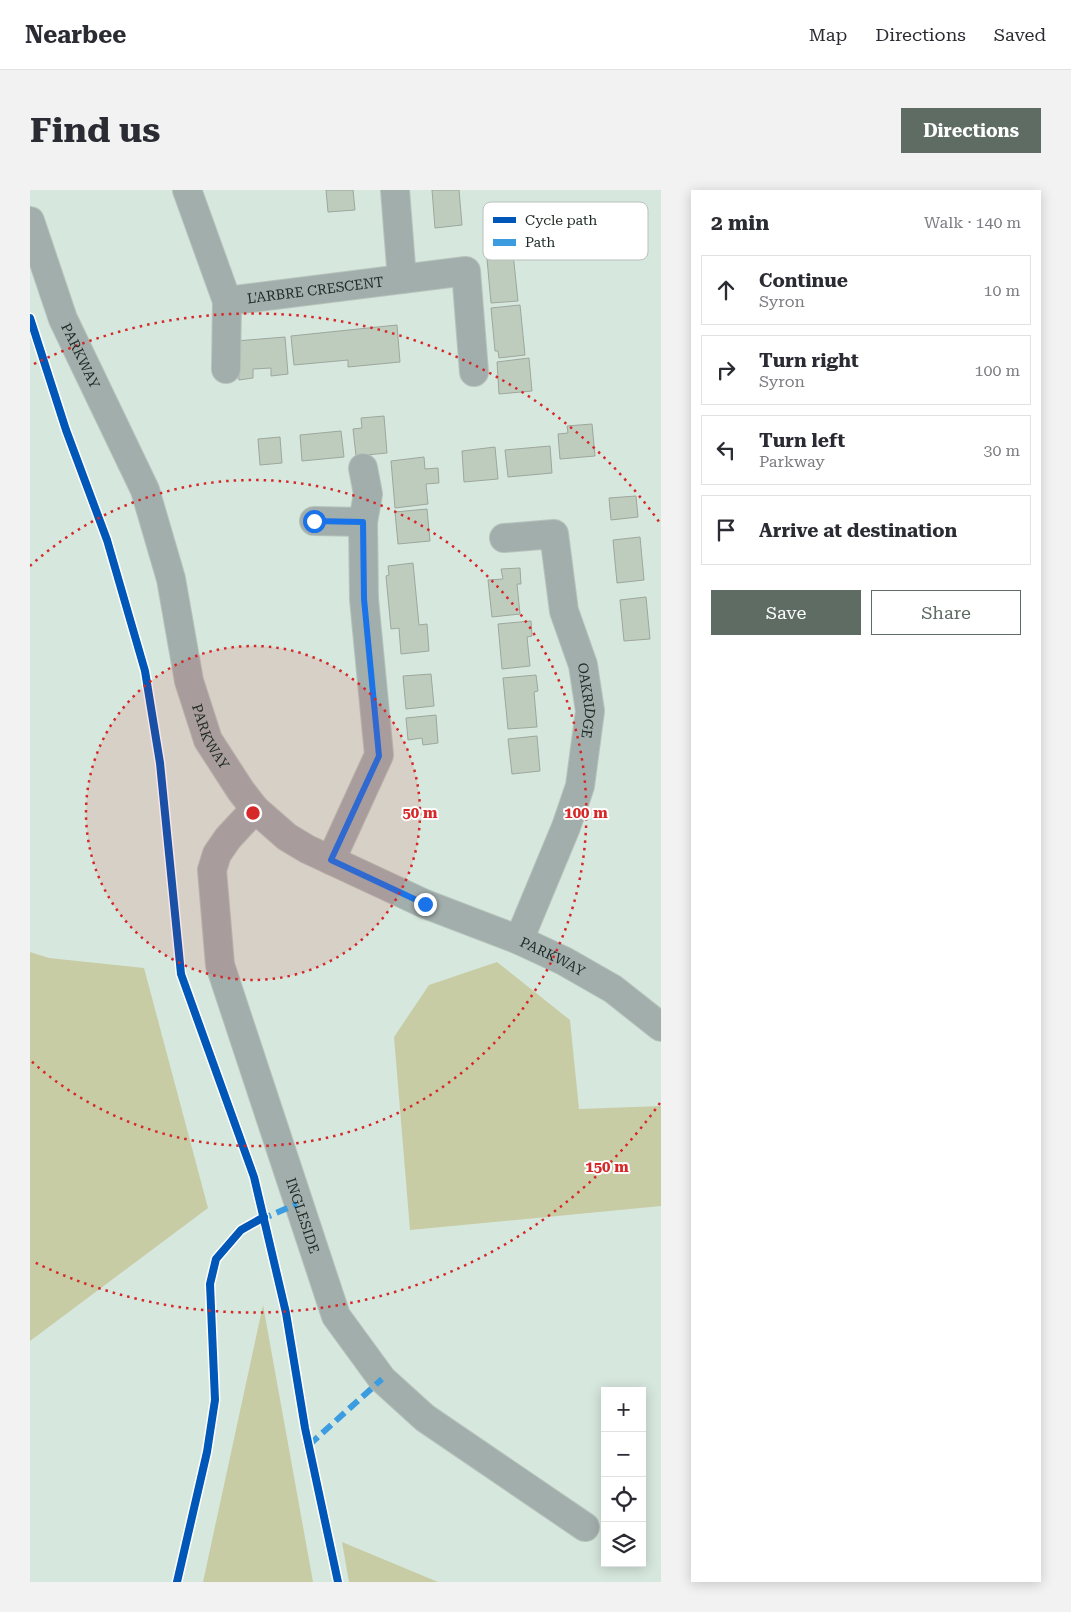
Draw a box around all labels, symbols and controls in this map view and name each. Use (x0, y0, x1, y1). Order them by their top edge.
text: Nearbee (25, 21, 126, 49)
text: Map (809, 24, 847, 45)
text: Directions (875, 24, 966, 45)
text: Saved (994, 24, 1046, 45)
button: Directions (901, 108, 1041, 153)
text: Find us (30, 110, 160, 151)
legend (483, 202, 648, 260)
text: 2 min (711, 211, 769, 235)
text: Cycle path (525, 212, 597, 228)
text: Walk · 140 m (924, 213, 1021, 232)
text: Path (525, 234, 555, 250)
text: Continue (759, 269, 848, 292)
street label: L'ARBRE CRESCENT (246, 273, 385, 306)
icon: ahead (712, 276, 740, 304)
text: 10 m (983, 281, 1020, 300)
text: Syron (759, 292, 805, 311)
street label: PARKWAY (58, 320, 103, 391)
text: Turn right (759, 349, 859, 372)
icon: right (712, 356, 740, 384)
text: 100 m (974, 361, 1020, 380)
text: Syron (759, 372, 805, 391)
text: Turn left (759, 429, 845, 452)
icon: left (712, 436, 740, 464)
text: 30 m (983, 441, 1020, 460)
text: Parkway (759, 452, 825, 471)
route start (303, 510, 326, 533)
icon: arrive (712, 516, 740, 544)
text: Arrive at destination (759, 519, 957, 542)
button: Save (711, 590, 861, 635)
button: Share (871, 590, 1021, 635)
street label: OAKRIDGE (575, 662, 598, 739)
street label: PARKWAY (189, 702, 233, 772)
centre of rings (244, 804, 262, 822)
text: 50 m (402, 804, 438, 822)
text: 100 m (564, 804, 608, 822)
route end (414, 893, 437, 916)
street label: PARKWAY (518, 934, 588, 980)
text: 150 m (585, 1158, 629, 1176)
street label: INGLESIDE (283, 1176, 323, 1255)
map controls (601, 1387, 646, 1567)
button: + (601, 1387, 646, 1432)
button: − (601, 1432, 646, 1477)
button: locate (601, 1477, 646, 1522)
button: layers (601, 1522, 646, 1567)

